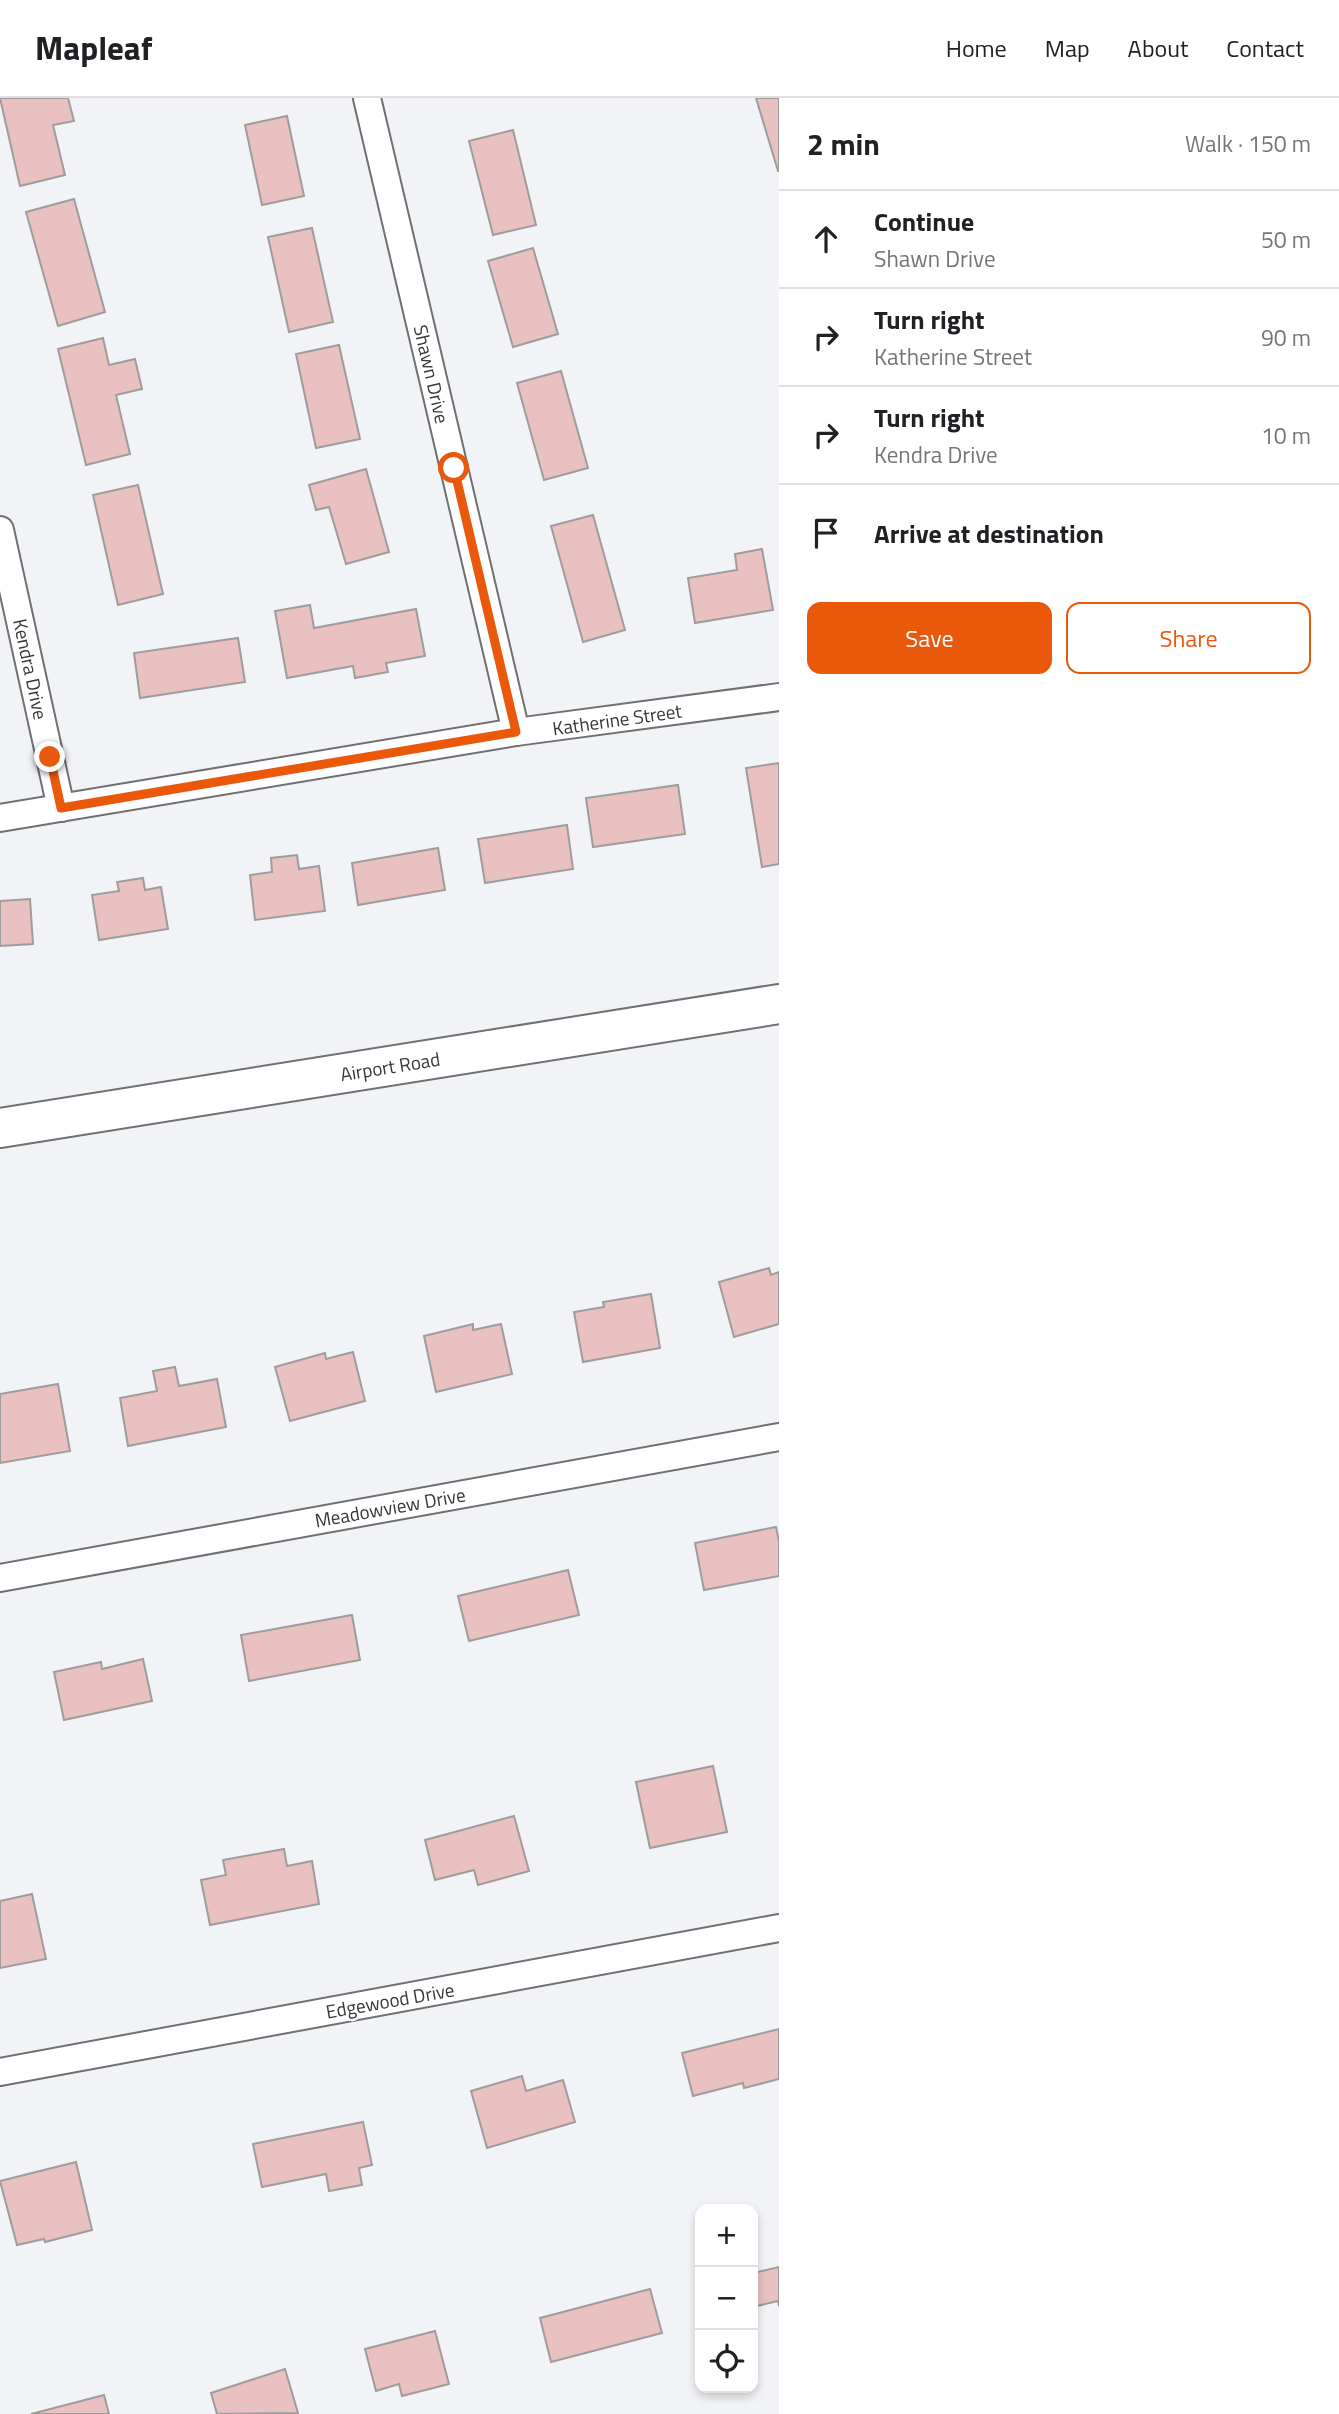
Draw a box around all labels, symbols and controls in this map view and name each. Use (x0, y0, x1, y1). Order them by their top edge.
text: Mapleaf (35, 23, 153, 73)
text: Home (946, 30, 1007, 66)
text: Map (1045, 30, 1090, 66)
text: About (1128, 30, 1188, 66)
text: Contact (1226, 30, 1304, 66)
text: 2 min (807, 121, 880, 167)
text: Walk · 150 m (1185, 126, 1311, 161)
text: Continue (874, 202, 974, 241)
icon: ahead (807, 220, 845, 258)
text: 50 m (1261, 222, 1311, 257)
text: Shawn Drive (874, 241, 996, 276)
text: Turn right (874, 300, 985, 339)
icon: right (807, 318, 845, 356)
text: 90 m (1261, 320, 1311, 355)
street label: Shawn Drive (407, 322, 457, 426)
text: Katherine Street (874, 339, 1032, 374)
text: Turn right (874, 398, 985, 437)
icon: right (807, 416, 845, 454)
text: 10 m (1261, 418, 1311, 453)
text: Kendra Drive (874, 437, 998, 472)
route start (438, 452, 469, 483)
icon: arrive (807, 514, 845, 552)
text: Arrive at destination (874, 514, 1104, 553)
button: Save (807, 602, 1052, 674)
button: Share (1066, 602, 1311, 674)
street label: Kendra Drive (6, 616, 56, 722)
street label: Katherine Street (550, 696, 684, 742)
route end (34, 741, 65, 772)
street label: Airport Road (338, 1044, 442, 1088)
street label: Meadowview Drive (312, 1479, 468, 1535)
street label: Edgewood Drive (324, 1974, 456, 2026)
map controls (695, 2204, 758, 2393)
button: + (695, 2204, 758, 2267)
button: − (695, 2267, 758, 2330)
button: locate (695, 2330, 758, 2393)

